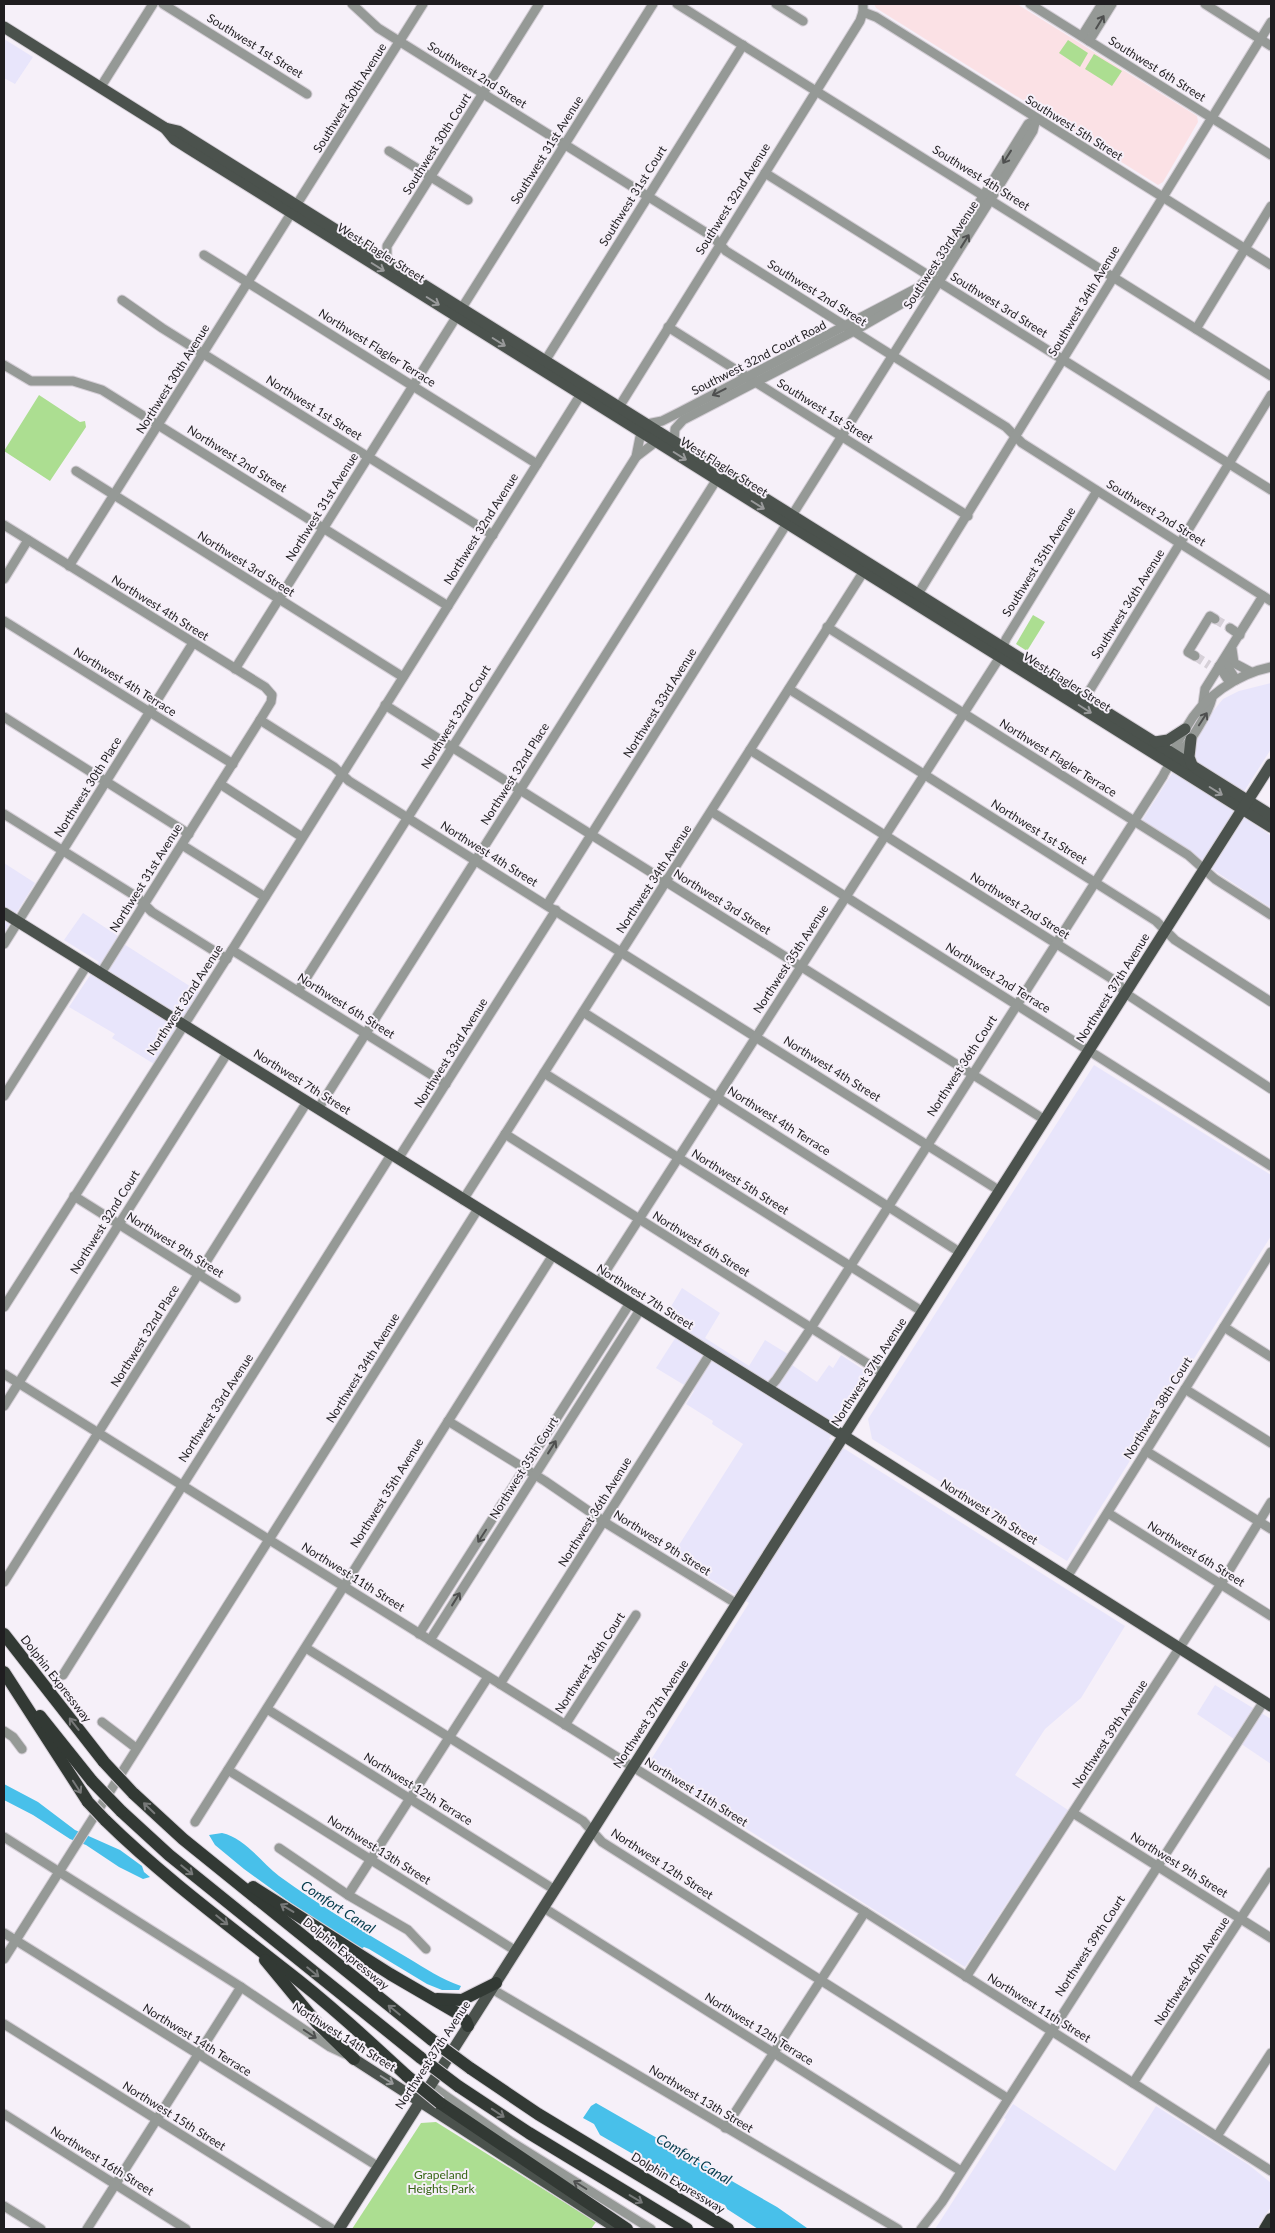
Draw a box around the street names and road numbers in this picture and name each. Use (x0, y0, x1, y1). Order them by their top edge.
street label: Southwest 1st Street (205, 10, 307, 82)
street label: Southwest 6th Street (1106, 33, 1209, 105)
street label: Southwest 2nd Street (425, 38, 530, 112)
street label: Southwest 30th Avenue (310, 40, 389, 155)
street label: Southwest 30th Court (399, 89, 474, 197)
street label: Southwest 5th Street (1023, 92, 1126, 164)
street label: Southwest 31st Avenue (507, 93, 586, 207)
street label: Southwest 32nd Avenue (692, 140, 773, 257)
street label: Southwest 31st Court (596, 142, 670, 249)
street label: Southwest 4th Street (930, 142, 1033, 214)
street label: Southwest 33rd Avenue (900, 198, 981, 312)
street label: West Flagler Street (335, 220, 428, 286)
street label: Southwest 34th Avenue (1045, 243, 1123, 359)
street label: Southwest 2nd Street (765, 256, 870, 330)
street label: Southwest 3rd Street (948, 269, 1051, 341)
street label: Northwest Flagler Terrace (316, 305, 439, 390)
street label: Southwest 32nd Court Road (689, 317, 829, 398)
street label: Northwest 30th Avenue (133, 321, 213, 436)
street label: Northwest 1st Street (263, 372, 366, 444)
street label: Southwest 1st Street (775, 375, 877, 447)
street label: Northwest 2nd Street (185, 422, 290, 496)
street label: West Flagler Street (678, 434, 771, 500)
street label: Northwest 31st Avenue (282, 450, 361, 564)
street label: Northwest 32nd Avenue (440, 470, 521, 587)
street label: Southwest 2nd Street (1104, 476, 1209, 550)
street label: Southwest 35th Avenue (999, 504, 1078, 619)
street label: Northwest 3rd Street (195, 528, 298, 600)
street label: Southwest 36th Avenue (1088, 546, 1167, 661)
street label: Northwest 4th Street (109, 572, 212, 644)
street label: Northwest 4th Terrace (71, 644, 180, 719)
street label: Northwest 33rd Avenue (620, 645, 699, 760)
street label: West Flagler Street (1021, 649, 1114, 715)
street label: Northwest 32nd Court (417, 661, 494, 772)
street label: Northwest Flagler Terrace (997, 715, 1120, 800)
street label: Northwest 32nd Place (477, 720, 552, 828)
street label: Northwest 30th Place (51, 734, 124, 840)
street label: Northwest 1st Street (988, 796, 1091, 868)
street label: Northwest 4th Street (438, 818, 541, 890)
street label: Northwest 31st Avenue (106, 821, 185, 935)
street label: Northwest 34th Avenue (613, 822, 694, 936)
street label: Northwest 3rd Street (671, 866, 774, 938)
street label: Northwest 2nd Street (968, 869, 1073, 943)
street label: Northwest 35th Avenue (750, 902, 831, 1016)
street label: Northwest 37th Avenue (1073, 930, 1153, 1045)
street label: Northwest 2nd Terrace (943, 939, 1054, 1016)
street label: Northwest 32nd Avenue (143, 942, 226, 1058)
street label: Northwest 6th Street (295, 970, 398, 1042)
street label: Northwest 33rd Avenue (411, 995, 490, 1110)
street label: Northwest 36th Court (923, 1012, 1000, 1119)
street label: Northwest 4th Street (781, 1033, 884, 1105)
street label: Northwest 7th Street (251, 1046, 354, 1118)
street label: Northwest 4th Terrace (725, 1083, 834, 1158)
street label: Northwest 5th Street (689, 1146, 792, 1218)
street label: Northwest 32nd Court (66, 1166, 143, 1277)
street label: Northwest 6th Street (650, 1208, 753, 1280)
street label: Northwest 9th Street (124, 1209, 227, 1281)
street label: Northwest 7th Street (594, 1261, 697, 1333)
street label: Northwest 32nd Place (107, 1282, 182, 1390)
street label: Northwest 34th Avenue (323, 1310, 403, 1425)
street label: Northwest 37th Avenue (828, 1315, 909, 1429)
street label: Northwest 33rd Avenue (175, 1351, 256, 1465)
street label: Northwest 38th Court (1120, 1353, 1195, 1461)
street label: Northwest 35th Court (486, 1413, 561, 1521)
street label: Northwest 35th Avenue (347, 1435, 427, 1550)
street label: Northwest 36th Avenue (555, 1454, 635, 1569)
street label: Northwest 7th Street (938, 1476, 1041, 1548)
street label: Northwest 9th Street (611, 1507, 714, 1579)
street label: Northwest 6th Street (1145, 1518, 1248, 1590)
street label: Northwest 11th Street (299, 1539, 408, 1615)
street label: Northwest 36th Court (551, 1609, 628, 1716)
street label: Dolphin Expressway (18, 1632, 96, 1726)
street label: Northwest 37th Avenue (610, 1657, 691, 1771)
street label: Northwest 39th Avenue (1069, 1677, 1150, 1791)
street label: Northwest 12th Terrace (361, 1749, 475, 1828)
street label: Northwest 11th Street (642, 1754, 751, 1830)
street label: Northwest 13th Street (325, 1812, 434, 1888)
street label: Northwest 12th Street (608, 1825, 717, 1903)
street label: Northwest 9th Street (1128, 1829, 1231, 1901)
street label: Northwest 39th Court (1051, 1892, 1128, 1999)
street label: Dolphin Expressway (300, 1914, 393, 1993)
street label: Northwest 40th Avenue (1151, 1914, 1232, 2028)
street label: Northwest 11th Street (985, 1970, 1094, 2046)
street label: Northwest 12th Terrace (702, 1989, 816, 2068)
street label: Northwest 37th Avenue (392, 1998, 473, 2112)
street label: Northwest 14th Street (290, 1999, 399, 2075)
street label: Northwest 14th Terrace (140, 2000, 254, 2079)
street label: Northwest 13th Street (646, 2062, 757, 2136)
street label: Northwest 15th Street (120, 2078, 229, 2154)
street label: Northwest 16th Street (48, 2123, 157, 2199)
street label: Dolphin Expressway (629, 2149, 728, 2217)

